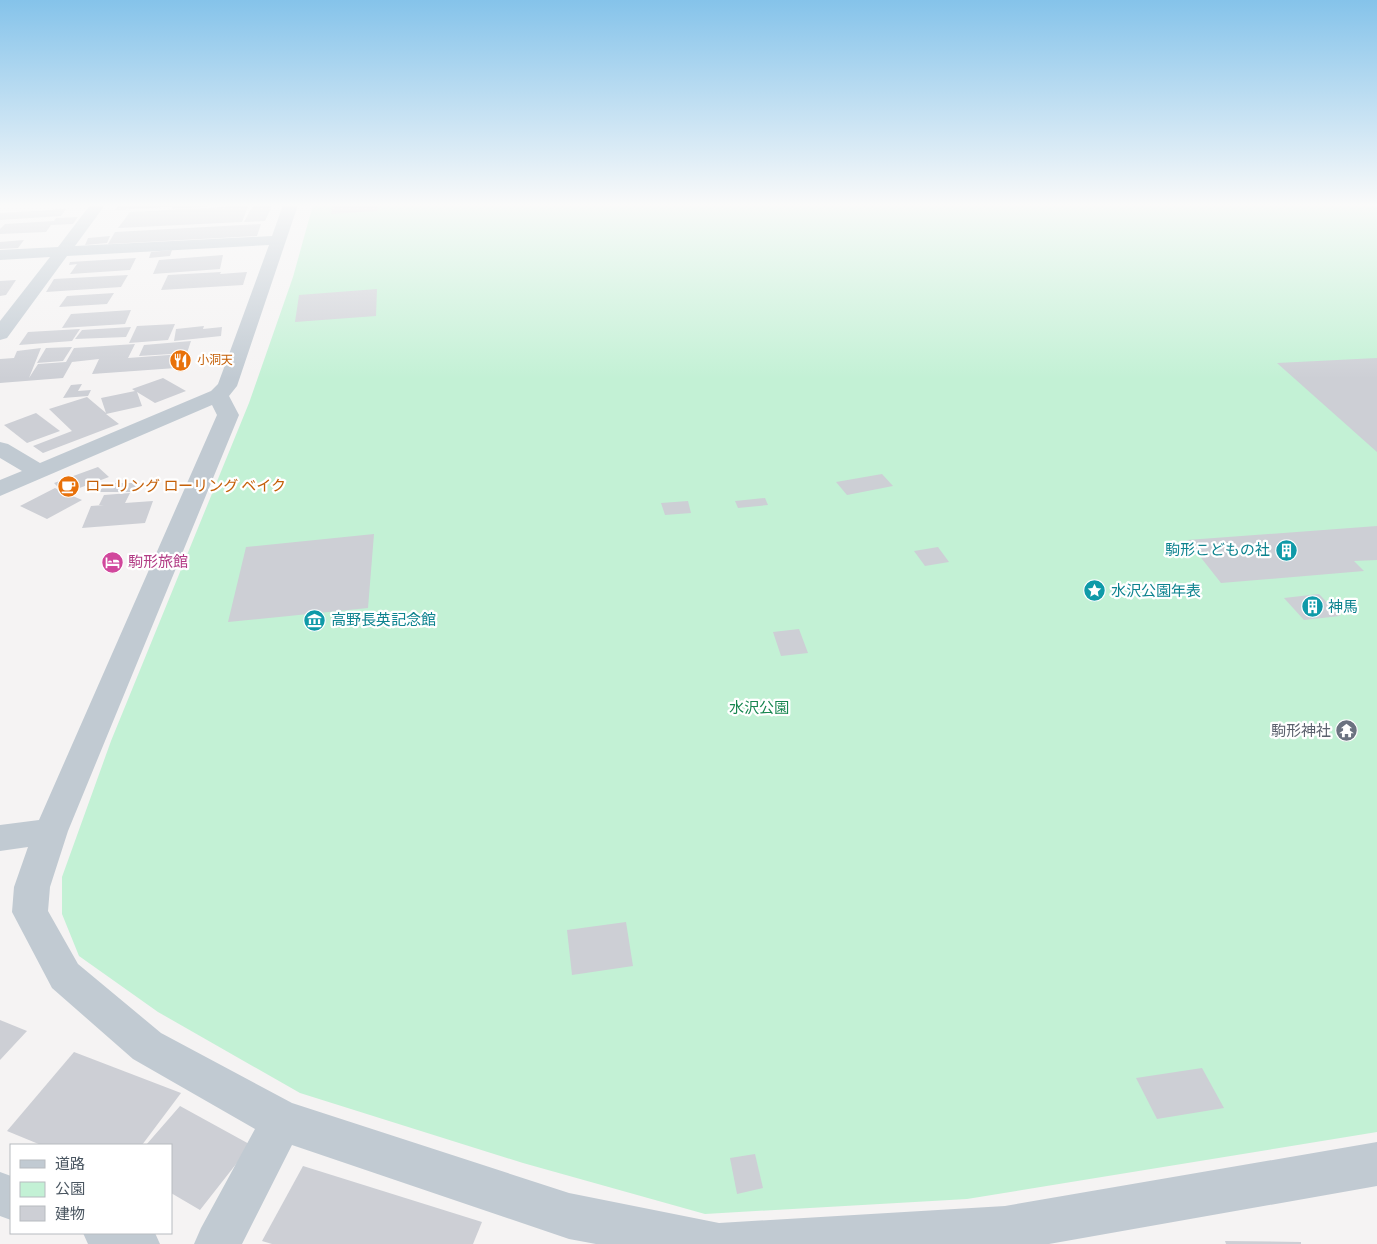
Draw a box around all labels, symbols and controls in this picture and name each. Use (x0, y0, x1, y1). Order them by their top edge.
restaurant icon: 小洞天 (169, 348, 193, 372)
place label: 小洞天 (197, 352, 233, 367)
cafe icon: ローリング ローリング ベイク (57, 474, 81, 498)
place label: ローリング ローリング ベイク (85, 476, 286, 495)
building icon: 駒形こどもの社 (1274, 538, 1298, 562)
place label: 駒形こどもの社 (1165, 540, 1270, 559)
hotel icon: 駒形旅館 (100, 550, 124, 574)
place label: 駒形旅館 (128, 552, 188, 571)
place icon: 水沢公園年表 (1083, 579, 1107, 603)
place label: 水沢公園年表 (1111, 581, 1201, 600)
building icon: 神馬 (1300, 595, 1324, 619)
place label: 神馬 (1328, 597, 1358, 616)
museum icon: 高野長英記念館 (303, 608, 327, 632)
place label: 高野長英記念館 (331, 610, 436, 629)
park label: 水沢公園 (729, 698, 789, 717)
temple icon: 駒形神社 (1335, 719, 1359, 743)
place label: 駒形神社 (1271, 721, 1331, 740)
legend (10, 1144, 172, 1234)
text: 道路 (55, 1154, 85, 1173)
text: 公園 (55, 1179, 85, 1198)
text: 建物 (55, 1204, 85, 1223)

